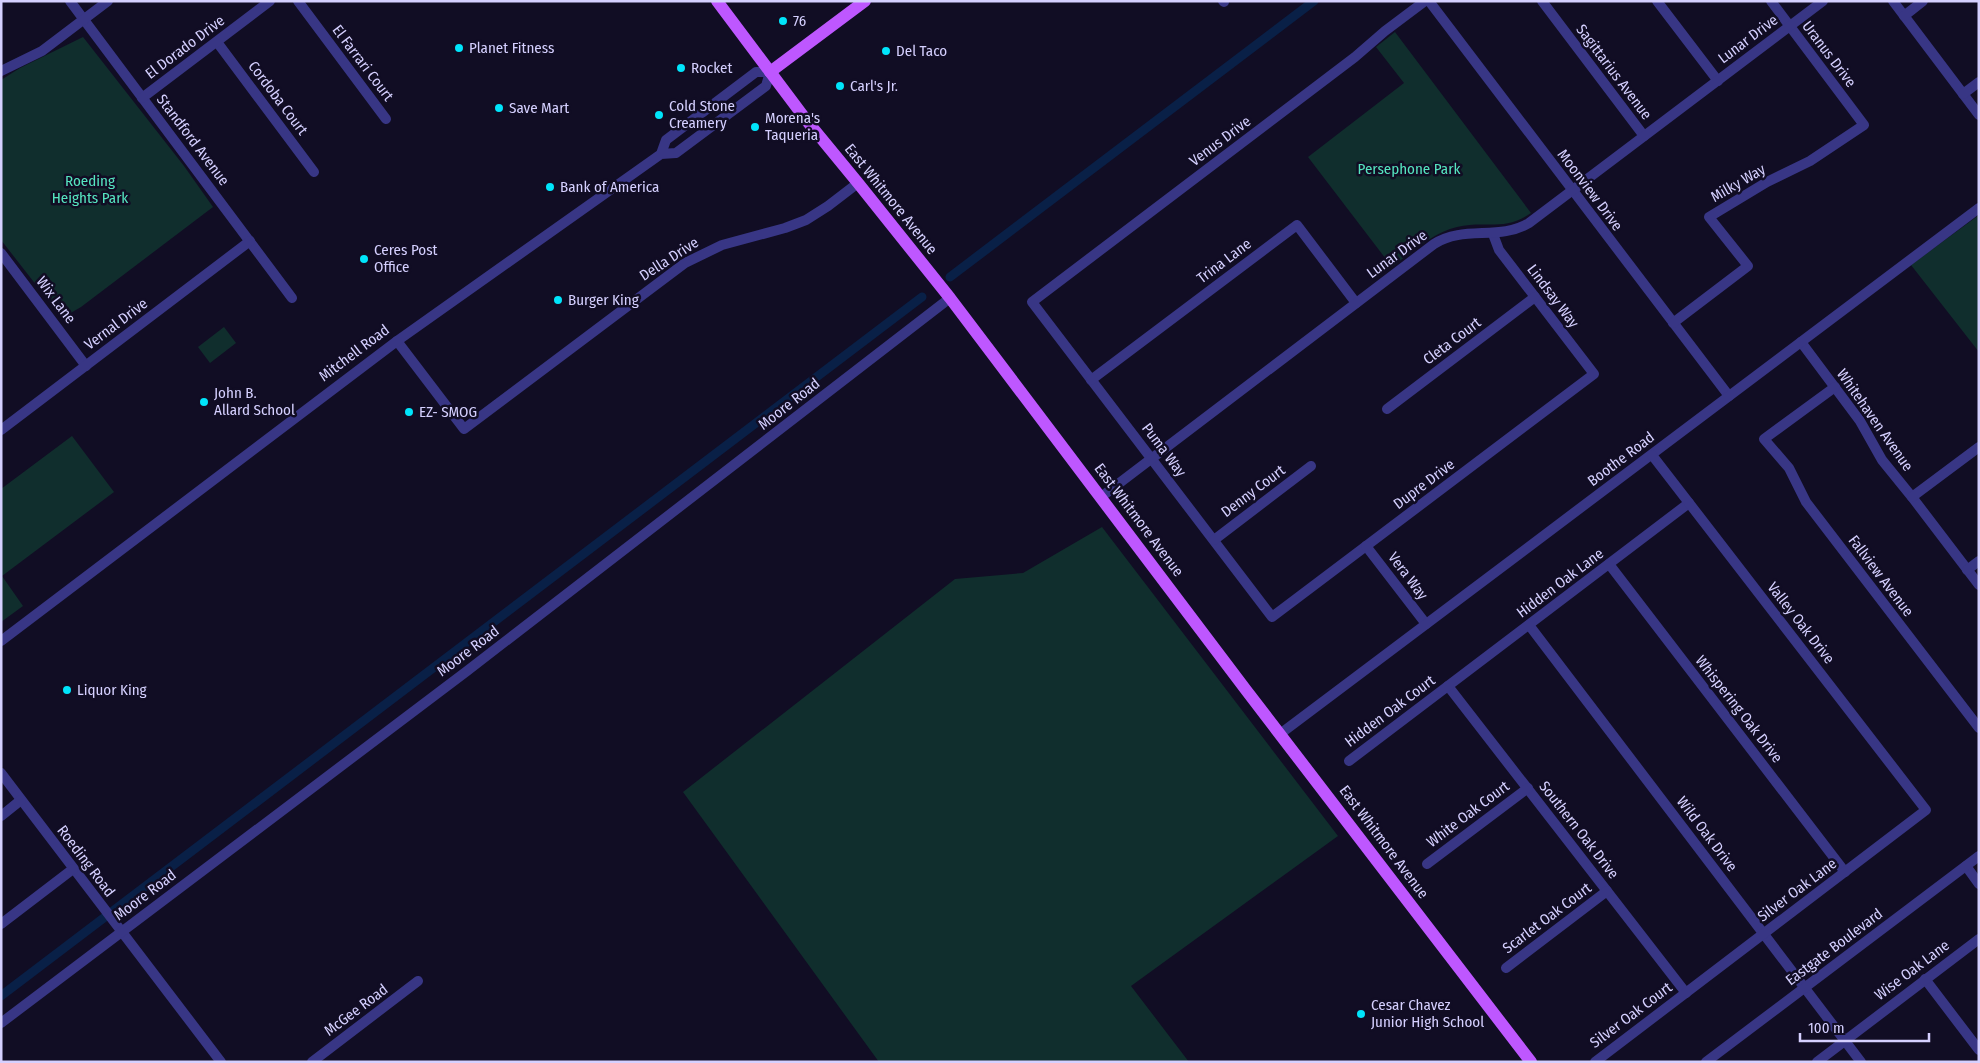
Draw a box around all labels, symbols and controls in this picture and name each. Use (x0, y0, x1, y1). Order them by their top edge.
street label: El Dorado Drive (142, 11, 228, 83)
street label: Lunar Drive (1715, 11, 1781, 67)
place label: 76 (793, 12, 806, 30)
marker: 76 (777, 15, 789, 27)
street label: Uranus Drive (1798, 17, 1860, 91)
street label: El Farrari Court (329, 21, 397, 105)
street label: Sagittarius Avenue (1572, 21, 1656, 123)
place label: Planet Fitness (469, 39, 554, 57)
marker: Planet Fitness (453, 42, 465, 54)
place label: Del Taco (896, 42, 947, 60)
marker: Del Taco (880, 45, 892, 57)
street label: Cordoba Court (244, 57, 312, 139)
place label: Rocket (691, 59, 733, 77)
marker: Rocket (675, 62, 687, 74)
place label: Carl's Jr. (850, 77, 898, 95)
marker: Carl's Jr. (834, 80, 846, 92)
street label: Standford Avenue (153, 91, 233, 189)
place label: Cold Stone Creamery (669, 97, 735, 132)
place label: Save Mart (509, 99, 569, 117)
marker: Save Mart (493, 102, 505, 114)
marker: Cold Stone Creamery (653, 109, 665, 121)
place label: Morena's Taqueria (765, 109, 820, 144)
street label: Venus Drive (1186, 112, 1254, 170)
marker: Morena's Taqueria (749, 121, 761, 133)
street label: East Whitmore Avenue (841, 140, 941, 258)
street label: Moonview Drive (1554, 146, 1626, 234)
park label: Persephone Park (1358, 160, 1460, 178)
street label: Milky Way (1707, 160, 1769, 206)
park label: Roeding Heights Park (52, 172, 128, 207)
place label: Bank of America (560, 178, 659, 196)
marker: Bank of America (544, 181, 556, 193)
street label: Lunar Drive (1363, 226, 1431, 282)
street label: Della Drive (636, 233, 702, 285)
street label: Trina Lane (1193, 235, 1255, 287)
place label: Ceres Post Office (374, 241, 438, 276)
marker: Ceres Post Office (358, 253, 370, 265)
street label: Lindsay Way (1523, 261, 1583, 331)
street label: Wix Lane (32, 273, 80, 327)
place label: Burger King (568, 291, 639, 309)
street label: Vernal Drive (81, 294, 151, 354)
marker: Burger King (552, 294, 564, 306)
street label: Cleta Court (1420, 313, 1484, 369)
street label: Mitchell Road (315, 321, 393, 385)
street label: Whitehaven Avenue (1833, 365, 1917, 475)
street label: Moore Road (755, 374, 823, 434)
place label: John B. Allard School (214, 384, 295, 419)
marker: John B. Allard School (198, 396, 210, 408)
place label: EZ- SMOG (419, 403, 477, 421)
marker: EZ- SMOG (403, 406, 415, 418)
street label: Puma Way (1138, 420, 1190, 481)
street label: Boothe Road (1584, 428, 1658, 490)
street label: Dupre Drive (1390, 455, 1458, 513)
street label: East Whitmore Avenue (1091, 460, 1187, 580)
street label: Denny Court (1218, 461, 1289, 521)
street label: Fallview Avenue (1845, 532, 1917, 620)
street label: Hidden Oak Lane (1513, 544, 1607, 622)
street label: Vera Way (1384, 549, 1432, 604)
street label: Valley Oak Drive (1764, 579, 1838, 667)
street label: Moore Road (433, 622, 503, 680)
street label: Whispering Oak Drive (1692, 652, 1786, 766)
street label: Hidden Oak Court (1341, 671, 1439, 751)
place label: Liquor King (77, 681, 147, 699)
marker: Liquor King (61, 684, 73, 696)
street label: White Oak Court (1423, 777, 1513, 851)
street label: Southern Oak Drive (1535, 778, 1623, 882)
street label: East Whitmore Avenue (1336, 782, 1432, 902)
street label: Wild Oak Drive (1673, 793, 1741, 875)
street label: Roeding Road (53, 822, 119, 900)
street label: Silver Oak Lane (1754, 854, 1840, 926)
street label: Moore Road (110, 866, 180, 924)
street label: Scarlet Oak Court (1499, 879, 1595, 957)
street label: Eastgate Boulevard (1782, 905, 1886, 989)
street label: Wise Oak Lane (1871, 936, 1953, 1004)
street label: Silver Oak Court (1586, 978, 1676, 1052)
street label: McGee Road (321, 980, 391, 1040)
place label: Cesar Chavez Junior High School (1371, 996, 1484, 1031)
marker: Cesar Chavez Junior High School (1355, 1008, 1367, 1020)
scale bar (1800, 1010, 1929, 1042)
text: 100 m (1808, 1019, 1845, 1037)

